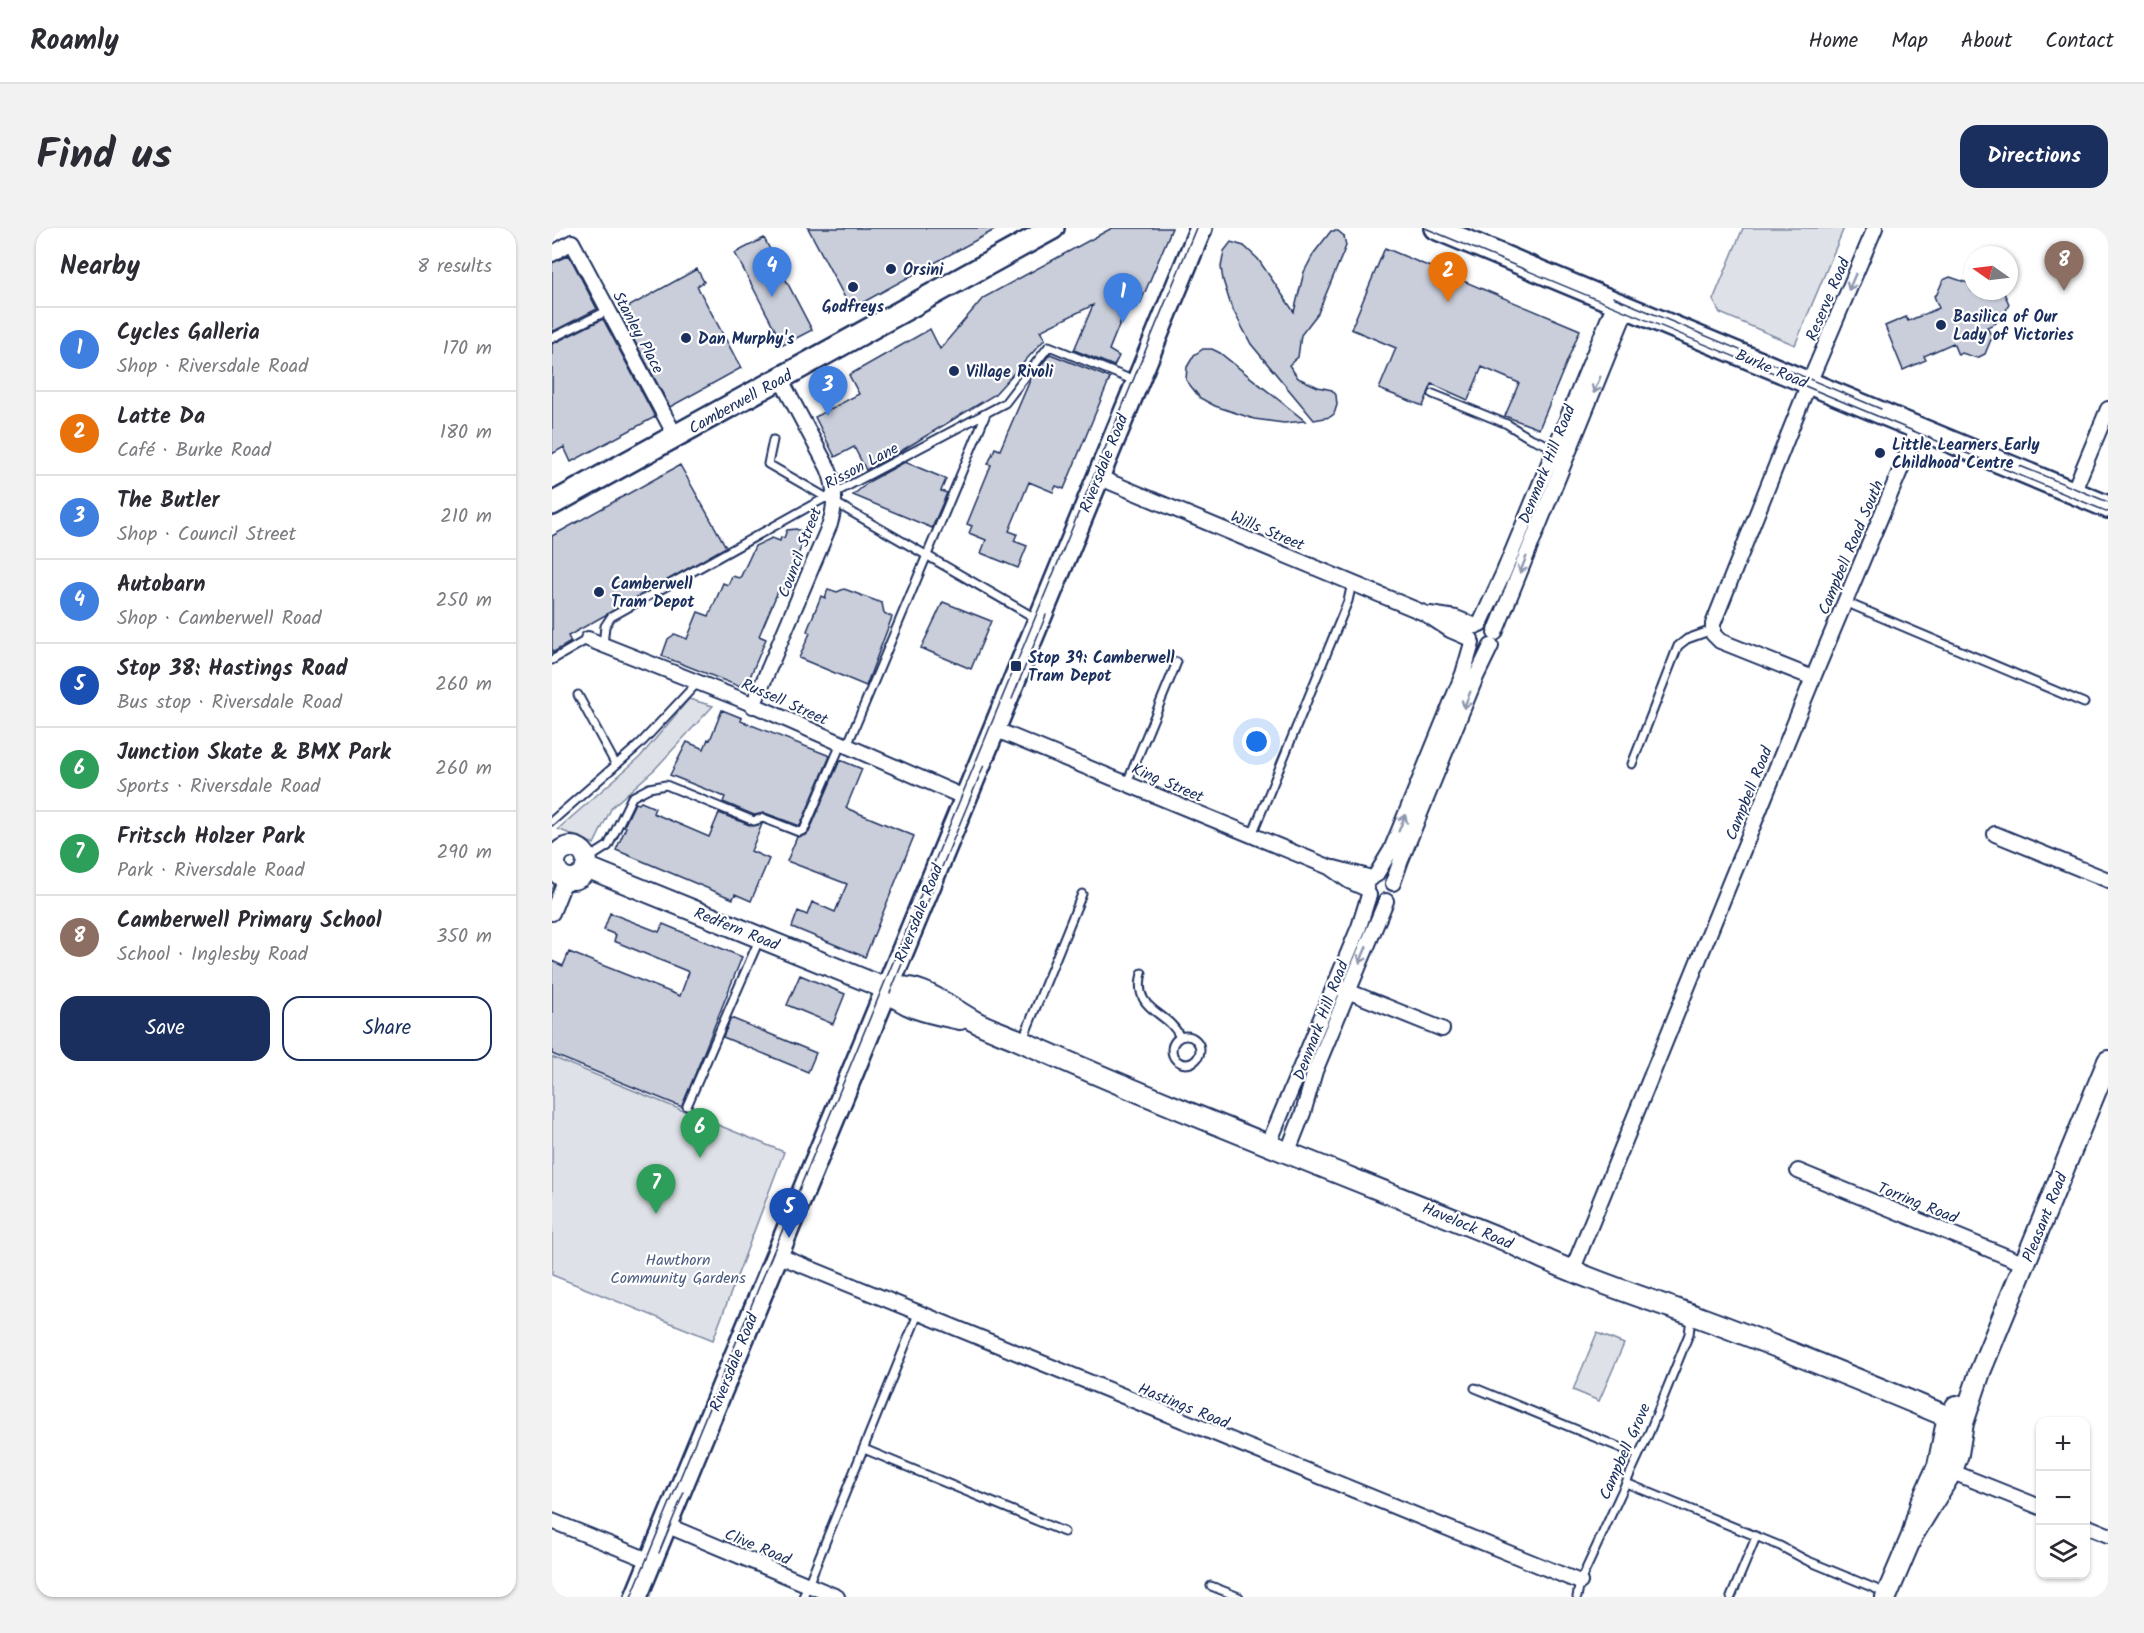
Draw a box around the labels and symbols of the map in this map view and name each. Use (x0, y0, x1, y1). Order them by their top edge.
pin: 8 (2044, 242, 2084, 291)
north arrow (1964, 246, 2018, 300)
pin: 4 (752, 248, 792, 297)
pin: 2 (1428, 253, 1468, 302)
street label: Reserve Road (1800, 253, 1858, 345)
place label: Orsini (903, 258, 944, 283)
marker: Orsini (884, 262, 898, 276)
one-way arrow (1846, 272, 1857, 291)
pin: 1 (1104, 274, 1142, 323)
marker: Godfreys (846, 280, 860, 294)
street label: Stanley Place (605, 287, 670, 378)
place label: Godfreys (822, 295, 884, 320)
place label: Basilica of Our Lady of Victories (1953, 305, 2074, 348)
marker: Basilica of Our Lady of Victories (1934, 318, 1948, 332)
place label: Dan Murphy's (698, 327, 795, 352)
marker: Dan Murphy's (679, 331, 693, 345)
street label: Burke Road (1731, 343, 1812, 396)
place label: Village Rivoli (966, 360, 1054, 385)
street label: Camberwell Road (684, 363, 798, 441)
marker: Village Rivoli (947, 364, 961, 378)
pin: 3 (808, 366, 848, 416)
one-way arrow (1591, 375, 1602, 393)
street label: Denmark Hill Road (1512, 400, 1583, 528)
street label: Riversdale Road (1073, 410, 1136, 517)
place label: Little Learners Early Childhood Centre (1892, 433, 2040, 476)
street label: Risson Lane (820, 436, 903, 496)
marker: Little Learners Early Childhood Centre (1873, 446, 1887, 460)
street label: Campbell Road South (1812, 476, 1891, 619)
street label: Council Street (772, 503, 829, 601)
street label: Wills Street (1227, 505, 1309, 558)
one-way arrow (1517, 556, 1528, 574)
place label: Camberwell Tram Depot (611, 572, 695, 615)
marker: Camberwell Tram Depot (592, 585, 606, 599)
place label: Stop 39: Camberwell Tram Depot (1028, 646, 1175, 689)
marker: Stop 39: Camberwell Tram Depot (1009, 659, 1023, 673)
street label: Russell Street (737, 672, 833, 733)
one-way arrow (1461, 690, 1472, 708)
your location (1242, 727, 1271, 756)
street label: Campbell Road (1719, 742, 1780, 844)
street label: King Street (1127, 757, 1208, 810)
one-way arrow (1397, 814, 1408, 832)
street label: Riversdale Road (888, 860, 951, 967)
street label: Redfern Road (690, 901, 784, 958)
one-way arrow (1357, 945, 1368, 964)
street label: Denmark Hill Road (1287, 956, 1356, 1084)
pin: 6 (680, 1108, 720, 1158)
pin: 7 (636, 1164, 676, 1214)
street label: Pleasant Road (2016, 1168, 2075, 1266)
street label: Torring Road (1873, 1176, 1962, 1231)
pin: 5 (770, 1188, 808, 1238)
street label: Havelock Road (1418, 1196, 1518, 1257)
park label: Hawthorn Community Gardens (610, 1248, 746, 1291)
street label: Riversdale Road (703, 1309, 766, 1416)
street label: Hastings Road (1134, 1377, 1234, 1436)
street label: Campbell Grove (1593, 1399, 1658, 1504)
street label: Clive Road (720, 1522, 795, 1573)

